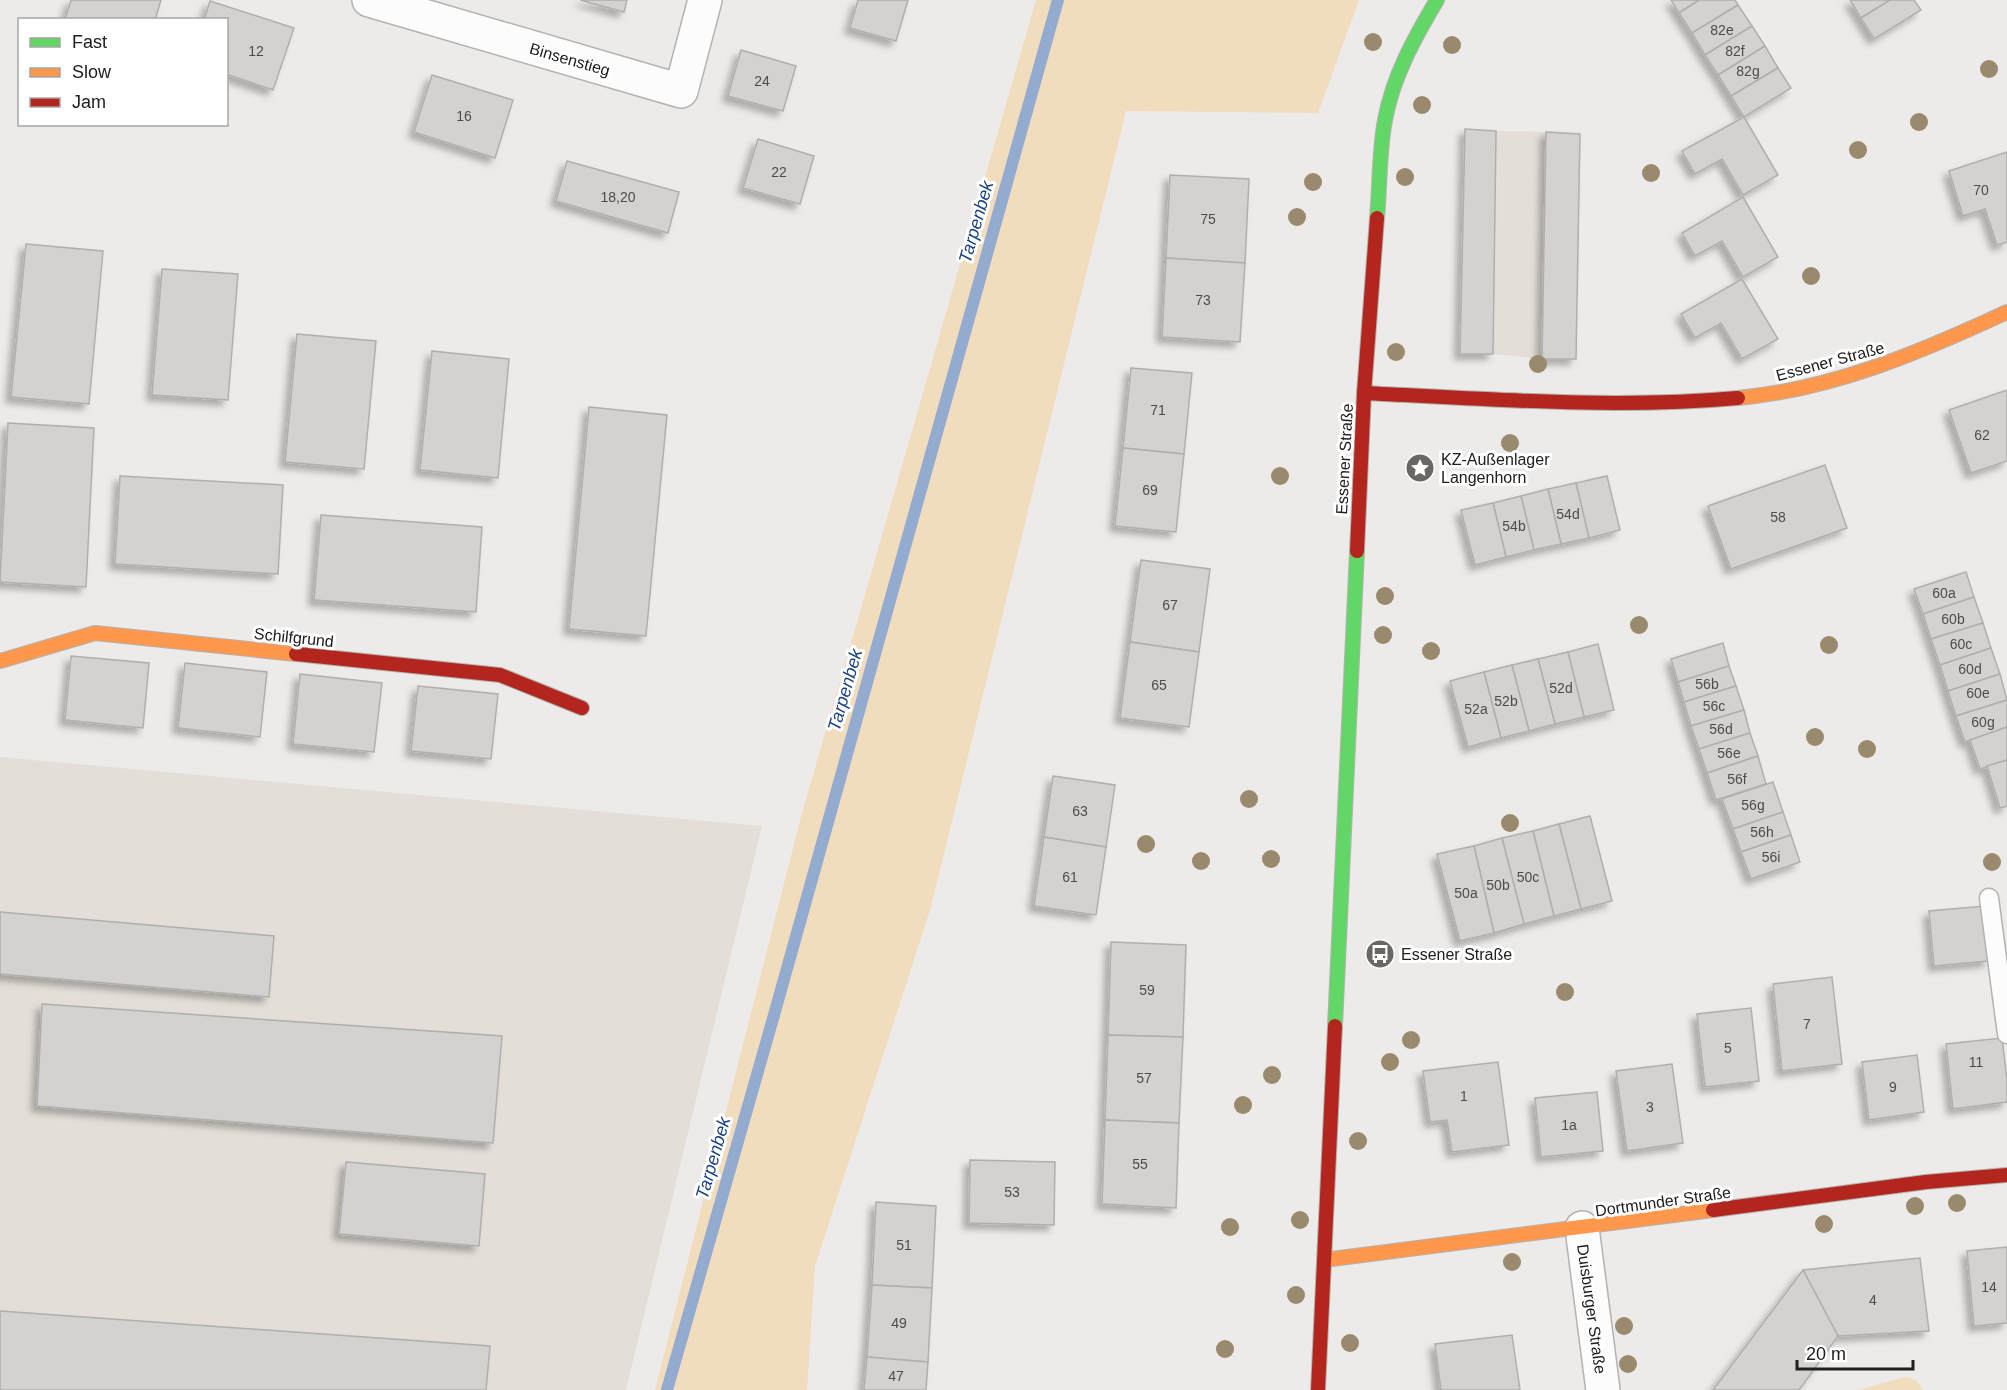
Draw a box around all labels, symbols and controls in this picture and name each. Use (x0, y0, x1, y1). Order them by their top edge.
legend (18, 18, 228, 126)
house number: 82e (1710, 22, 1734, 38)
text: Fast (72, 32, 107, 52)
street label: Binsenstieg (528, 40, 612, 79)
house number: 12 (248, 43, 264, 59)
house number: 82f (1725, 43, 1745, 59)
text: Slow (72, 62, 112, 82)
house number: 82g (1736, 63, 1760, 79)
house number: 24 (754, 73, 770, 89)
text: Jam (72, 92, 106, 112)
house number: 16 (456, 108, 472, 124)
house number: 22 (771, 164, 787, 180)
water label: Tarpenbek (955, 178, 998, 265)
house number: 70 (1973, 182, 1989, 198)
house number: 18,20 (600, 189, 636, 205)
house number: 75 (1200, 211, 1216, 227)
house number: 73 (1195, 292, 1211, 308)
street label: Essener Straße (1774, 339, 1886, 384)
house number: 71 (1150, 402, 1166, 418)
street label: Essener Straße (1333, 403, 1356, 515)
house number: 62 (1974, 427, 1990, 443)
place label: KZ-Außenlager Langenhorn (1441, 451, 1550, 486)
place icon: KZ-Außenlager Langenhorn (1404, 452, 1436, 484)
house number: 69 (1142, 482, 1158, 498)
house number: 54d (1556, 506, 1580, 522)
house number: 58 (1770, 509, 1786, 525)
house number: 54b (1502, 518, 1526, 534)
house number: 60a (1932, 585, 1956, 601)
house number: 67 (1162, 597, 1178, 613)
house number: 60b (1941, 611, 1965, 627)
street label: Schilfgrund (253, 625, 335, 650)
house number: 60c (1950, 636, 1972, 652)
water label: Tarpenbek (824, 646, 867, 733)
house number: 60d (1958, 661, 1982, 677)
house number: 56b (1695, 676, 1719, 692)
house number: 65 (1151, 677, 1167, 693)
house number: 52d (1549, 680, 1573, 696)
house number: 60e (1966, 685, 1990, 701)
house number: 52b (1494, 693, 1518, 709)
house number: 56c (1703, 698, 1725, 714)
house number: 52a (1464, 701, 1488, 717)
house number: 60g (1971, 714, 1995, 730)
house number: 56d (1709, 721, 1733, 737)
house number: 56e (1717, 745, 1741, 761)
house number: 56f (1727, 771, 1747, 787)
house number: 56g (1741, 797, 1765, 813)
house number: 63 (1072, 803, 1088, 819)
house number: 56h (1750, 824, 1774, 840)
house number: 56i (1762, 849, 1780, 865)
house number: 61 (1062, 869, 1078, 885)
house number: 50c (1517, 869, 1539, 885)
house number: 50b (1486, 877, 1510, 893)
house number: 50a (1454, 885, 1478, 901)
bus stop icon: Essener Straße (1364, 938, 1396, 970)
place label: Essener Straße (1401, 946, 1512, 963)
house number: 59 (1139, 982, 1155, 998)
house number: 7 (1803, 1016, 1811, 1032)
house number: 5 (1724, 1040, 1732, 1056)
house number: 11 (1969, 1054, 1983, 1070)
house number: 57 (1136, 1070, 1152, 1086)
house number: 9 (1889, 1079, 1897, 1095)
house number: 1 (1460, 1088, 1468, 1104)
house number: 3 (1646, 1099, 1654, 1115)
water label: Tarpenbek (692, 1114, 735, 1201)
house number: 1a (1561, 1117, 1577, 1133)
house number: 55 (1132, 1156, 1148, 1172)
house number: 53 (1004, 1184, 1020, 1200)
street label: Dortmunder Straße (1594, 1184, 1732, 1219)
house number: 51 (896, 1237, 912, 1253)
street label: Duisburger Straße (1574, 1243, 1609, 1375)
house number: 14 (1981, 1279, 1997, 1295)
house number: 4 (1869, 1292, 1877, 1308)
house number: 49 (891, 1315, 907, 1331)
scale bar (1797, 1333, 1912, 1371)
text: 20 m (1806, 1344, 1846, 1364)
house number: 47 (888, 1368, 904, 1384)

